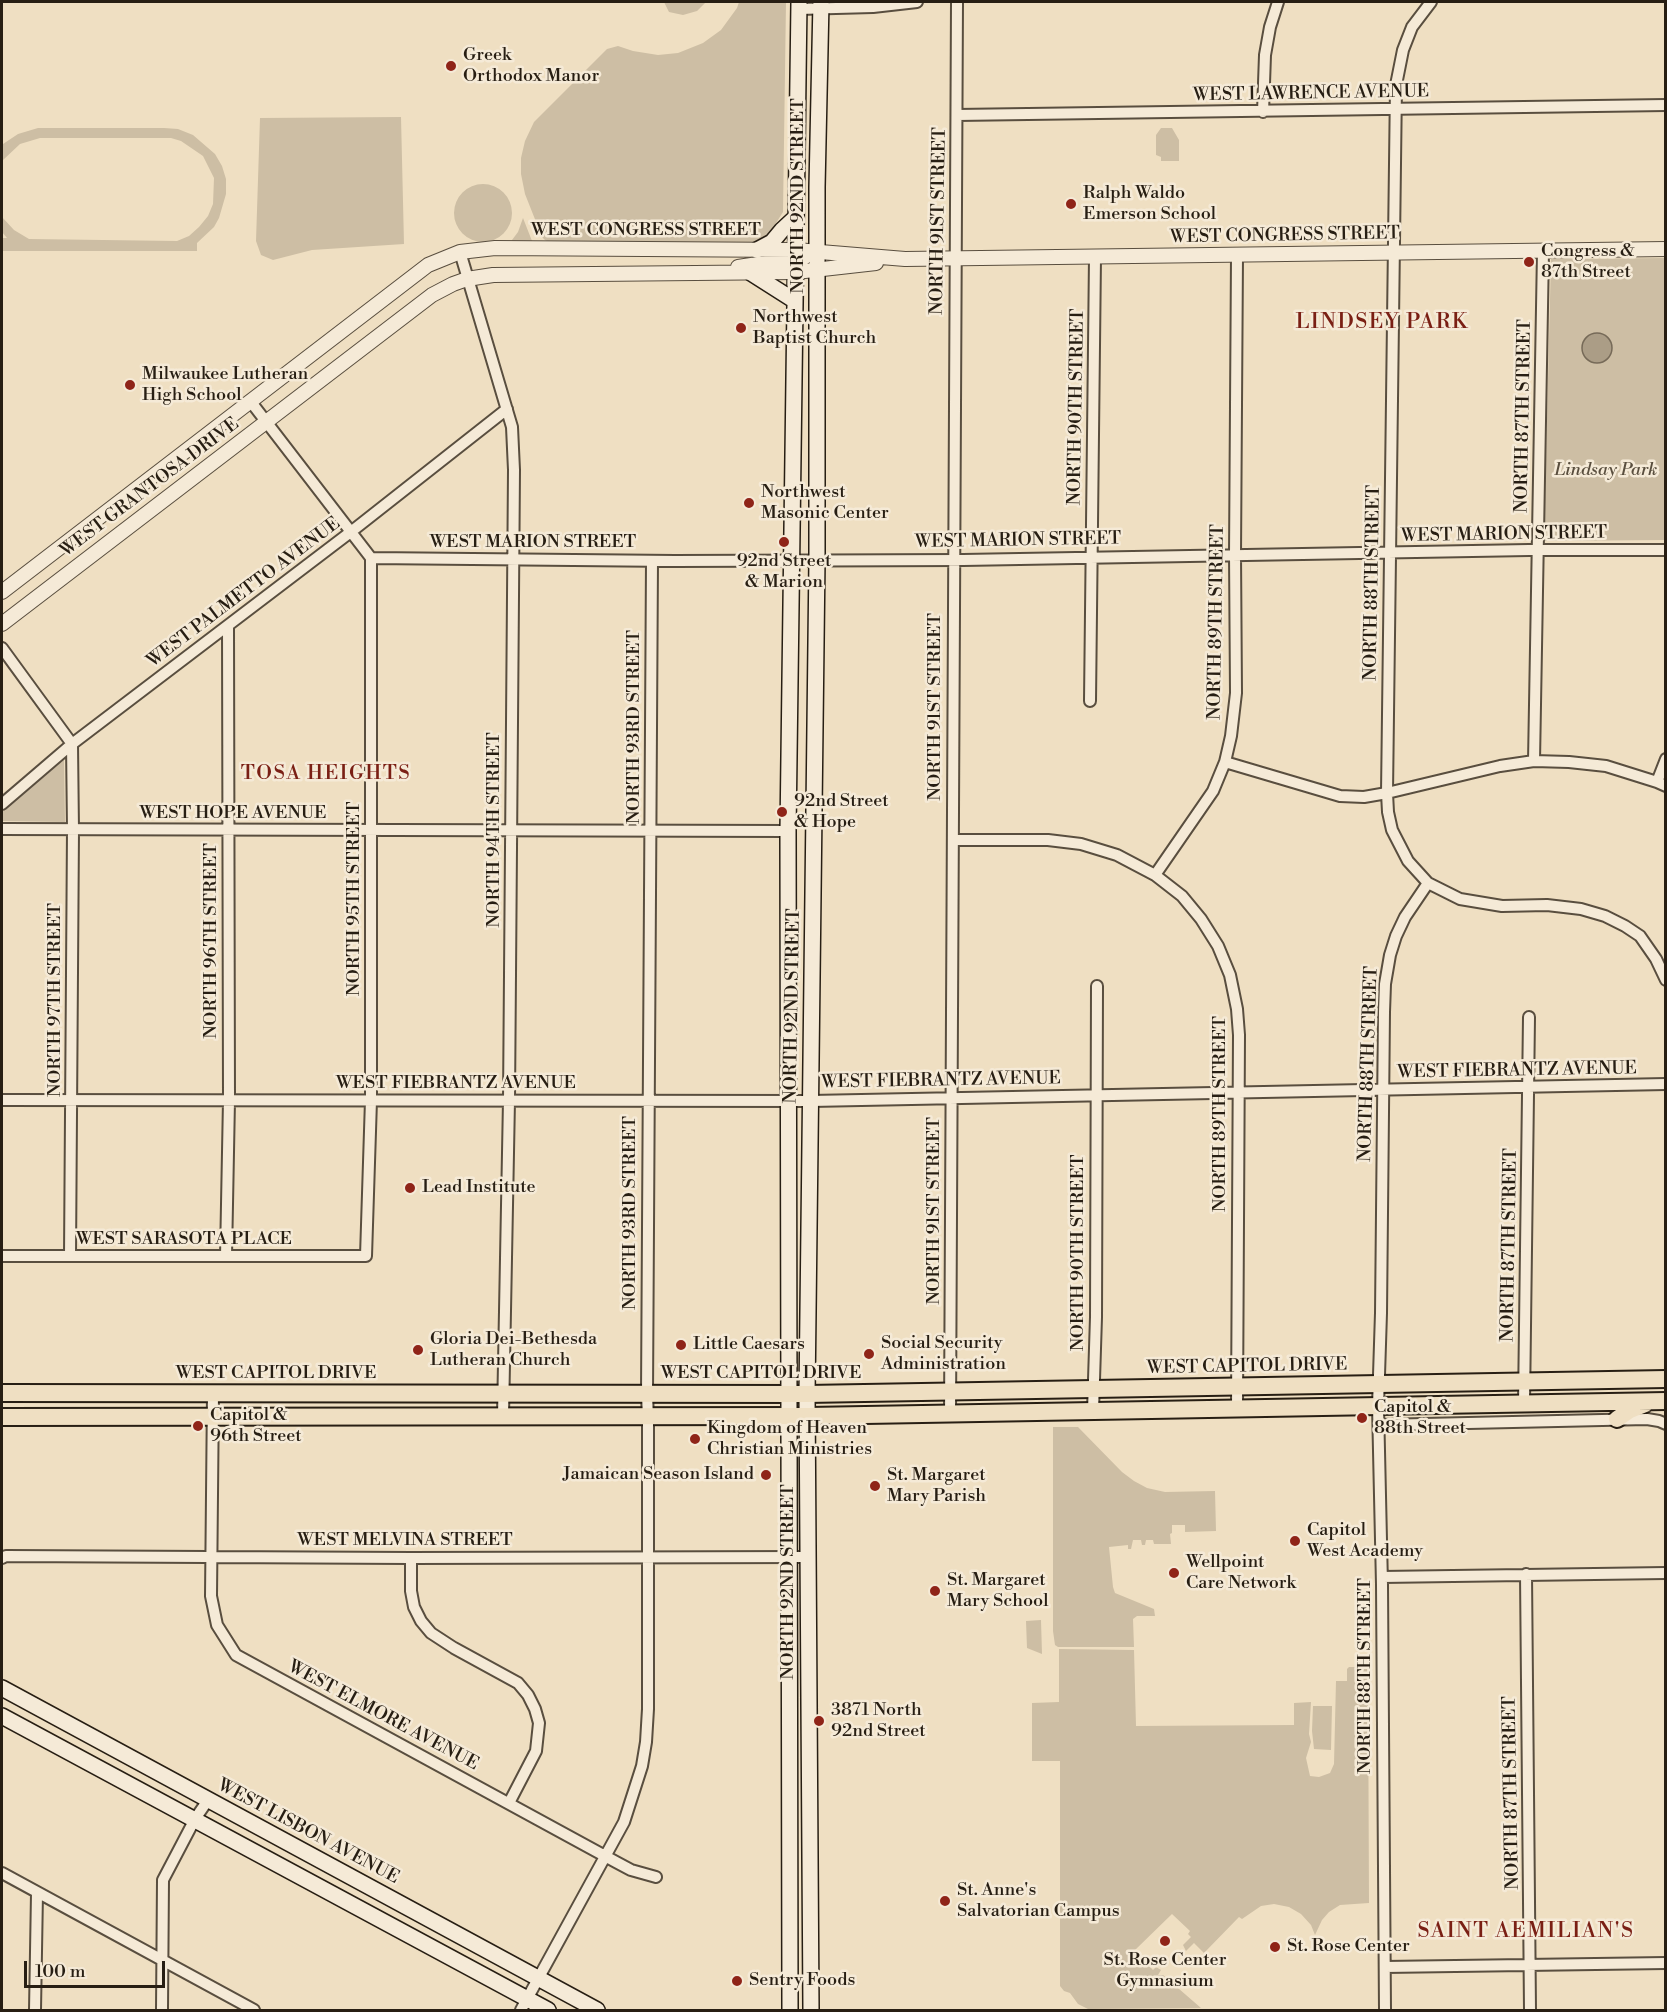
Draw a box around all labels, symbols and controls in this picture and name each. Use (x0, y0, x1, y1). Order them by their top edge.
place label: Greek Orthodox Manor (463, 45, 599, 88)
marker: Greek Orthodox Manor (444, 59, 458, 73)
street label: WEST LAWRENCE AVENUE (1193, 81, 1429, 107)
street label: NORTH 92ND STREET (788, 98, 810, 294)
street label: NORTH 91ST STREET (927, 127, 951, 315)
place label: Ralph Waldo Emerson School (1083, 183, 1216, 226)
marker: Ralph Waldo Emerson School (1064, 197, 1078, 211)
street label: WEST CONGRESS STREET (531, 220, 761, 242)
street label: WEST CONGRESS STREET (1170, 223, 1400, 249)
place label: Congress & 87th Street (1541, 241, 1635, 284)
marker: Congress & 87th Street (1522, 255, 1536, 269)
place label: Northwest Baptist Church (753, 307, 876, 350)
street label: NORTH 90TH STREET (1064, 308, 1090, 506)
district label: LINDSEY PARK (1295, 310, 1469, 336)
street label: NORTH 87TH STREET (1512, 319, 1536, 513)
marker: Northwest Baptist Church (734, 321, 748, 335)
place label: Milwaukee Lutheran High School (142, 364, 308, 406)
marker: Milwaukee Lutheran High School (123, 378, 137, 392)
street label: WEST GRANTOSA DRIVE (56, 414, 244, 562)
park label: Lindsay Park (1554, 460, 1658, 482)
place label: Northwest Masonic Center (761, 482, 889, 524)
street label: NORTH 88TH STREET (1360, 485, 1386, 681)
marker: Northwest Masonic Center (742, 496, 756, 510)
street label: WEST PALMETTO AVENUE (143, 513, 345, 673)
street label: WEST MARION STREET (1401, 522, 1607, 548)
street label: NORTH 89TH STREET (1204, 524, 1230, 720)
street label: WEST MARION STREET (915, 528, 1121, 554)
street label: WEST MARION STREET (430, 532, 636, 554)
marker: 92nd Street & Marion (777, 535, 791, 549)
place label: 92nd Street & Marion (737, 551, 831, 594)
street label: NORTH 91ST STREET (925, 613, 947, 801)
street label: NORTH 93RD STREET (624, 630, 646, 824)
street label: NORTH 94TH STREET (484, 732, 506, 928)
district label: TOSA HEIGHTS (241, 762, 411, 786)
place label: 92nd Street & Hope (794, 791, 889, 834)
street label: NORTH 95TH STREET (344, 802, 366, 996)
street label: WEST HOPE AVENUE (139, 803, 327, 825)
marker: 92nd Street & Hope (775, 805, 789, 819)
street label: NORTH 96TH STREET (201, 843, 223, 1039)
street label: NORTH 97TH STREET (45, 903, 67, 1097)
street label: NORTH 92ND STREET (780, 908, 806, 1104)
street label: NORTH 88TH STREET (1355, 966, 1383, 1162)
street label: NORTH 89TH STREET (1210, 1016, 1232, 1212)
street label: WEST FIEBRANTZ AVENUE (1397, 1058, 1637, 1084)
street label: WEST FIEBRANTZ AVENUE (821, 1068, 1061, 1094)
street label: WEST FIEBRANTZ AVENUE (336, 1073, 576, 1095)
street label: NORTH 93RD STREET (620, 1116, 642, 1310)
street label: NORTH 91ST STREET (924, 1117, 946, 1305)
street label: NORTH 87TH STREET (1498, 1148, 1522, 1342)
street label: NORTH 90TH STREET (1068, 1155, 1090, 1351)
place label: Lead Institute (422, 1177, 536, 1199)
marker: Lead Institute (403, 1181, 417, 1195)
street label: WEST SARASOTA PLACE (76, 1229, 292, 1251)
place label: Gloria Dei-Bethesda Lutheran Church (430, 1329, 597, 1372)
place label: Social Security Administration (881, 1333, 1006, 1376)
place label: Little Caesars (693, 1334, 805, 1356)
marker: Little Caesars (674, 1338, 688, 1352)
marker: Gloria Dei-Bethesda Lutheran Church (411, 1343, 425, 1357)
marker: Social Security Administration (862, 1347, 876, 1361)
street label: WEST CAPITOL DRIVE (1146, 1354, 1348, 1380)
street label: WEST CAPITOL DRIVE (176, 1363, 376, 1385)
street label: WEST CAPITOL DRIVE (661, 1363, 861, 1385)
place label: Capitol & 88th Street (1374, 1397, 1466, 1440)
place label: Capitol & 96th Street (210, 1405, 302, 1448)
marker: Capitol & 88th Street (1355, 1411, 1369, 1425)
place label: Kingdom of Heaven Christian Ministries (707, 1418, 872, 1460)
marker: Capitol & 96th Street (191, 1419, 205, 1433)
marker: Kingdom of Heaven Christian Ministries (688, 1432, 702, 1446)
place label: Jamaican Season Island (563, 1464, 754, 1486)
place label: St. Margaret Mary Parish (887, 1465, 986, 1508)
marker: Jamaican Season Island (759, 1468, 773, 1482)
marker: St. Margaret Mary Parish (868, 1479, 882, 1493)
street label: NORTH 92ND STREET (778, 1484, 800, 1680)
place label: Capitol West Academy (1307, 1520, 1423, 1562)
street label: WEST MELVINA STREET (297, 1530, 513, 1552)
marker: Capitol West Academy (1288, 1534, 1302, 1548)
place label: Wellpoint Care Network (1186, 1552, 1296, 1594)
marker: Wellpoint Care Network (1167, 1566, 1181, 1580)
place label: St. Margaret Mary School (947, 1570, 1048, 1612)
street label: NORTH 88TH STREET (1355, 1578, 1377, 1774)
marker: St. Margaret Mary School (928, 1584, 942, 1598)
street label: WEST ELMORE AVENUE (284, 1656, 482, 1776)
street label: NORTH 87TH STREET (1500, 1696, 1524, 1890)
place label: 3871 North 92nd Street (831, 1700, 926, 1742)
marker: 3871 North 92nd Street (812, 1714, 826, 1728)
street label: WEST LISBON AVENUE (214, 1775, 402, 1889)
place label: St. Anne's Salvatorian Campus (957, 1880, 1120, 1922)
marker: St. Anne's Salvatorian Campus (938, 1894, 952, 1908)
district label: SAINT AEMILIAN'S (1418, 1919, 1634, 1945)
marker: St. Rose Center Gymnasium (1158, 1934, 1172, 1948)
place label: St. Rose Center (1287, 1936, 1410, 1958)
marker: St. Rose Center (1268, 1940, 1282, 1954)
scale bar (27, 1949, 168, 1987)
place label: St. Rose Center Gymnasium (1104, 1950, 1226, 1992)
text: 100 m (35, 1960, 86, 1983)
place label: Sentry Foods (749, 1970, 855, 1992)
marker: Sentry Foods (730, 1974, 744, 1988)

